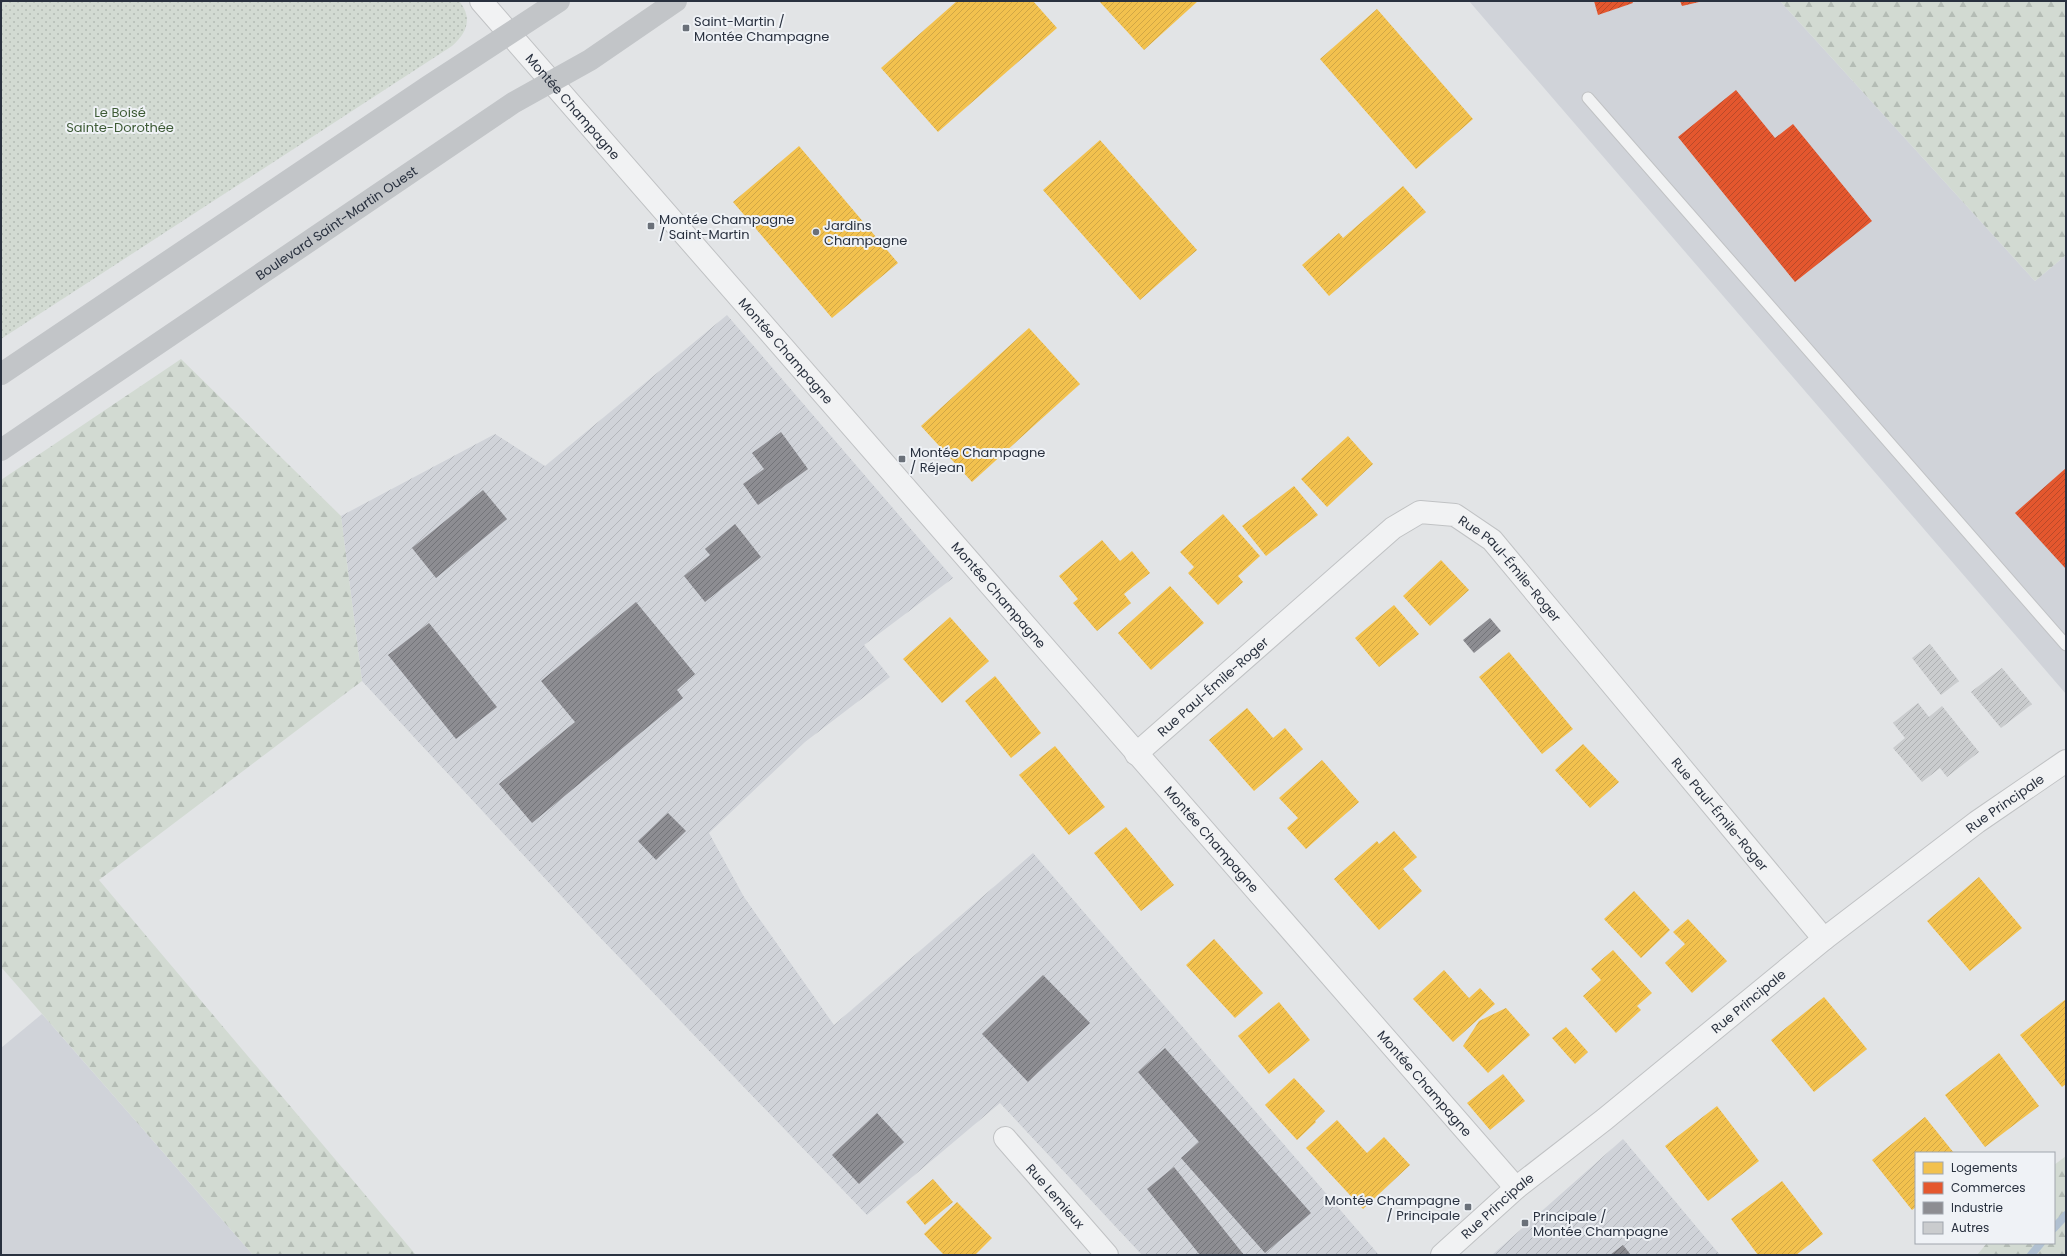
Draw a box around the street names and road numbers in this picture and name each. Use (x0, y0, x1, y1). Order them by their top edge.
street label: Montée Champagne (521, 49, 625, 164)
street label: Boulevard Saint-Martin Ouest (252, 161, 421, 284)
street label: Montée Champagne (734, 293, 838, 408)
street label: Rue Paul-Émile-Roger (1455, 510, 1566, 626)
street label: Montée Champagne (947, 538, 1051, 652)
street label: Rue Paul-Émile-Roger (1153, 632, 1272, 741)
street label: Rue Paul-Émile-Roger (1667, 753, 1773, 875)
street label: Rue Principale (1961, 769, 2048, 837)
street label: Montée Champagne (1160, 782, 1264, 896)
street label: Rue Principale (1707, 965, 1790, 1038)
street label: Montée Champagne (1373, 1026, 1476, 1141)
street label: Rue Lemieux (1022, 1159, 1090, 1233)
street label: Rue Principale (1457, 1168, 1538, 1243)

